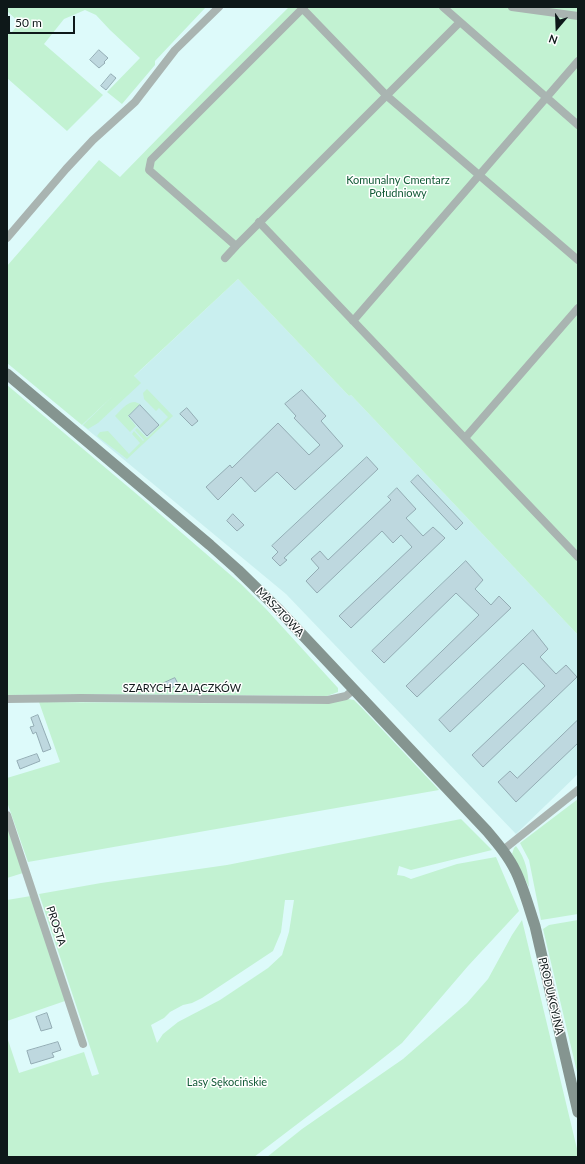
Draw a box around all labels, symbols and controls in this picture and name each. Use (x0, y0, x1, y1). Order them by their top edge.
scale bar (10, 8, 77, 34)
north arrow (537, 8, 577, 48)
text: 50 m (15, 15, 42, 30)
text: N (547, 32, 559, 47)
park label: Komunalny Cmentarz Południowy (346, 173, 450, 199)
street label: MASZTOWA (253, 585, 307, 639)
street label: SZARYCH ZAJĄCZKÓW (123, 681, 241, 695)
street label: PROSTA (43, 904, 69, 948)
street label: PRODUKCYJNA (536, 956, 566, 1036)
park label: Lasy Sękocińskie (187, 1075, 267, 1089)

